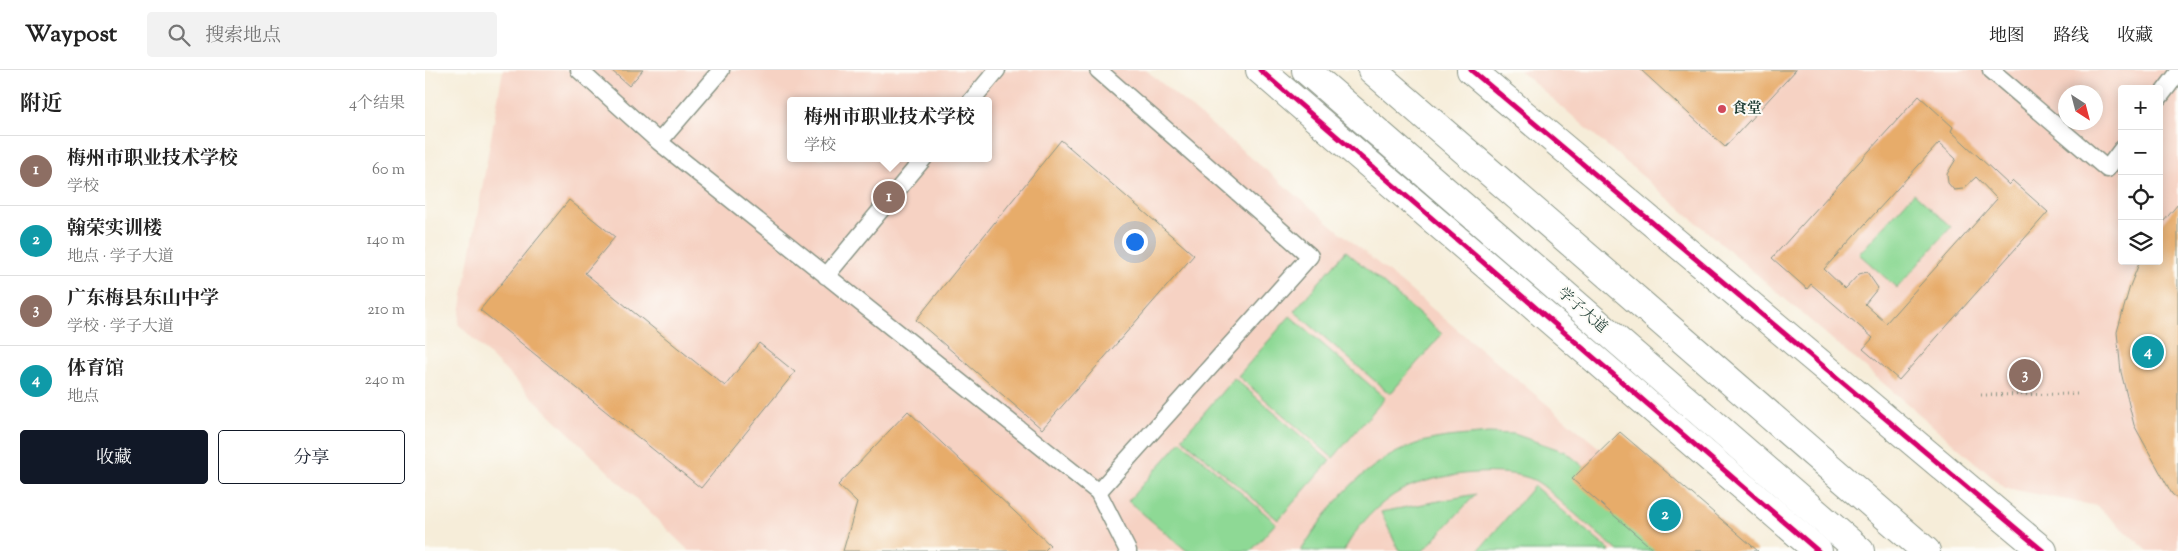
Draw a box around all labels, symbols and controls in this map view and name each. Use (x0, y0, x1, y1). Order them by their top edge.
search box (147, 12, 497, 57)
text: Waypost (25, 18, 117, 52)
icon: search (165, 21, 193, 49)
text: 搜索地点 (205, 23, 281, 50)
text: 地图 (1989, 24, 2025, 50)
text: 路线 (2053, 24, 2089, 50)
text: 收藏 (2117, 24, 2153, 50)
north arrow (2058, 85, 2103, 130)
map controls (2118, 85, 2163, 265)
button: + (2118, 85, 2163, 130)
text: 附近 (20, 90, 62, 120)
text: 4个结果 (349, 93, 405, 116)
popup (787, 97, 992, 162)
place label: 食堂 (1732, 99, 1762, 120)
marker: 食堂 (1716, 103, 1728, 115)
text: 梅州市职业技术学校 (804, 105, 975, 132)
button: − (2118, 130, 2163, 175)
text: 学校 (804, 135, 836, 158)
text: 梅州市职业技术学校 (67, 146, 238, 173)
text: 1 (33, 159, 39, 182)
text: 60 m (372, 159, 405, 182)
button: locate (2118, 175, 2163, 220)
text: 学校 (67, 176, 99, 199)
pin: 1 (873, 178, 905, 216)
text: 翰荣实训楼 (67, 216, 162, 243)
button: layers (2118, 220, 2163, 265)
text: 2 (32, 229, 40, 252)
text: 140 m (367, 229, 405, 252)
your location (1122, 229, 1148, 255)
text: 地点 · 学子大道 (67, 246, 174, 269)
street label: 学子大道 (1552, 283, 1612, 339)
text: 广东梅县东山中学 (67, 286, 219, 313)
text: 3 (33, 299, 39, 322)
text: 210 m (367, 299, 405, 322)
text: 学校 · 学子大道 (67, 316, 174, 339)
pin: 4 (2132, 333, 2164, 371)
text: 体育馆 (67, 356, 124, 383)
pin: 3 (2009, 356, 2041, 394)
text: 4 (32, 369, 40, 392)
text: 240 m (364, 369, 405, 392)
text: 地点 (67, 386, 99, 409)
button: 收藏 (20, 430, 208, 484)
button: 分享 (218, 430, 405, 484)
pin: 2 (1649, 496, 1681, 534)

